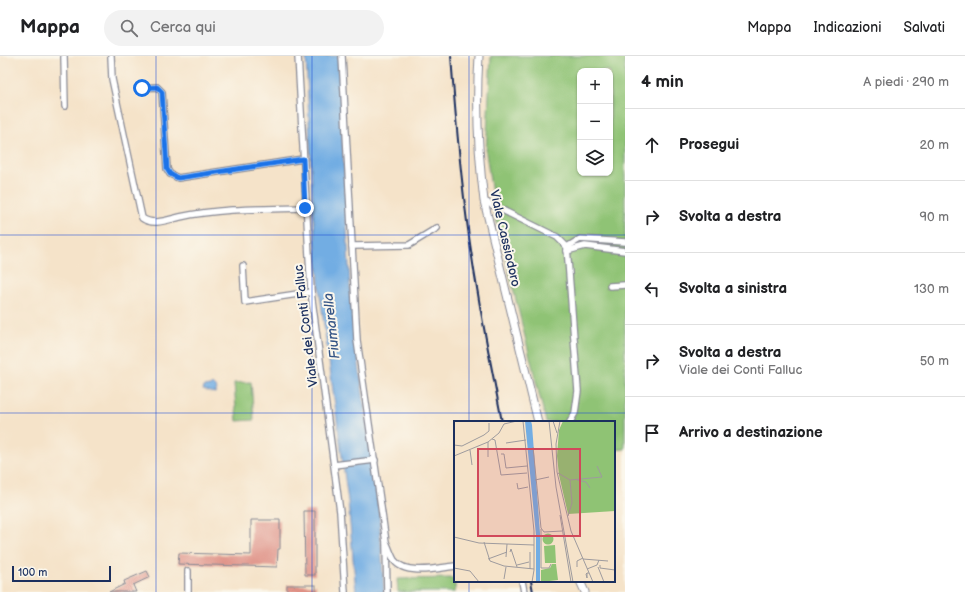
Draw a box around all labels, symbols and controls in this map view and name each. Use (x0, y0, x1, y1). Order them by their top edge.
search box (104, 10, 384, 46)
text: Mappa (20, 16, 80, 39)
icon: search (118, 17, 140, 39)
text: Cerca qui (150, 18, 216, 37)
text: Mappa (747, 19, 791, 36)
text: Indicazioni (813, 19, 881, 36)
text: Salvati (903, 19, 945, 36)
map controls (577, 68, 613, 176)
button: + (577, 68, 613, 104)
text: 4 min (641, 72, 684, 92)
text: A piedi · 290 m (863, 74, 949, 90)
route start (133, 79, 151, 97)
button: − (577, 104, 613, 140)
icon: ahead (641, 134, 663, 156)
text: Prosegui (679, 135, 739, 154)
text: 20 m (919, 137, 949, 153)
button: layers (577, 140, 613, 176)
street label: Viale Cassiodoro (486, 188, 524, 288)
route end (296, 199, 314, 217)
icon: right (641, 206, 663, 228)
text: Svolta a destra (679, 207, 781, 226)
text: 90 m (920, 209, 949, 225)
street label: Viale dei Conti Falluc (291, 264, 321, 388)
icon: left (641, 278, 663, 300)
text: Svolta a sinistra (679, 279, 787, 298)
text: 130 m (914, 281, 949, 297)
water label: Fiumarella (320, 292, 343, 360)
text: Svolta a destra (679, 343, 781, 362)
icon: right (641, 350, 663, 372)
text: 50 m (920, 353, 949, 369)
text: Viale dei Conti Falluc (679, 362, 802, 378)
inset map (454, 421, 615, 582)
icon: arrive (641, 422, 663, 444)
text: Arrivo a destinazione (679, 423, 823, 442)
scale bar (12, 564, 111, 583)
text: 100 m (18, 566, 47, 579)

